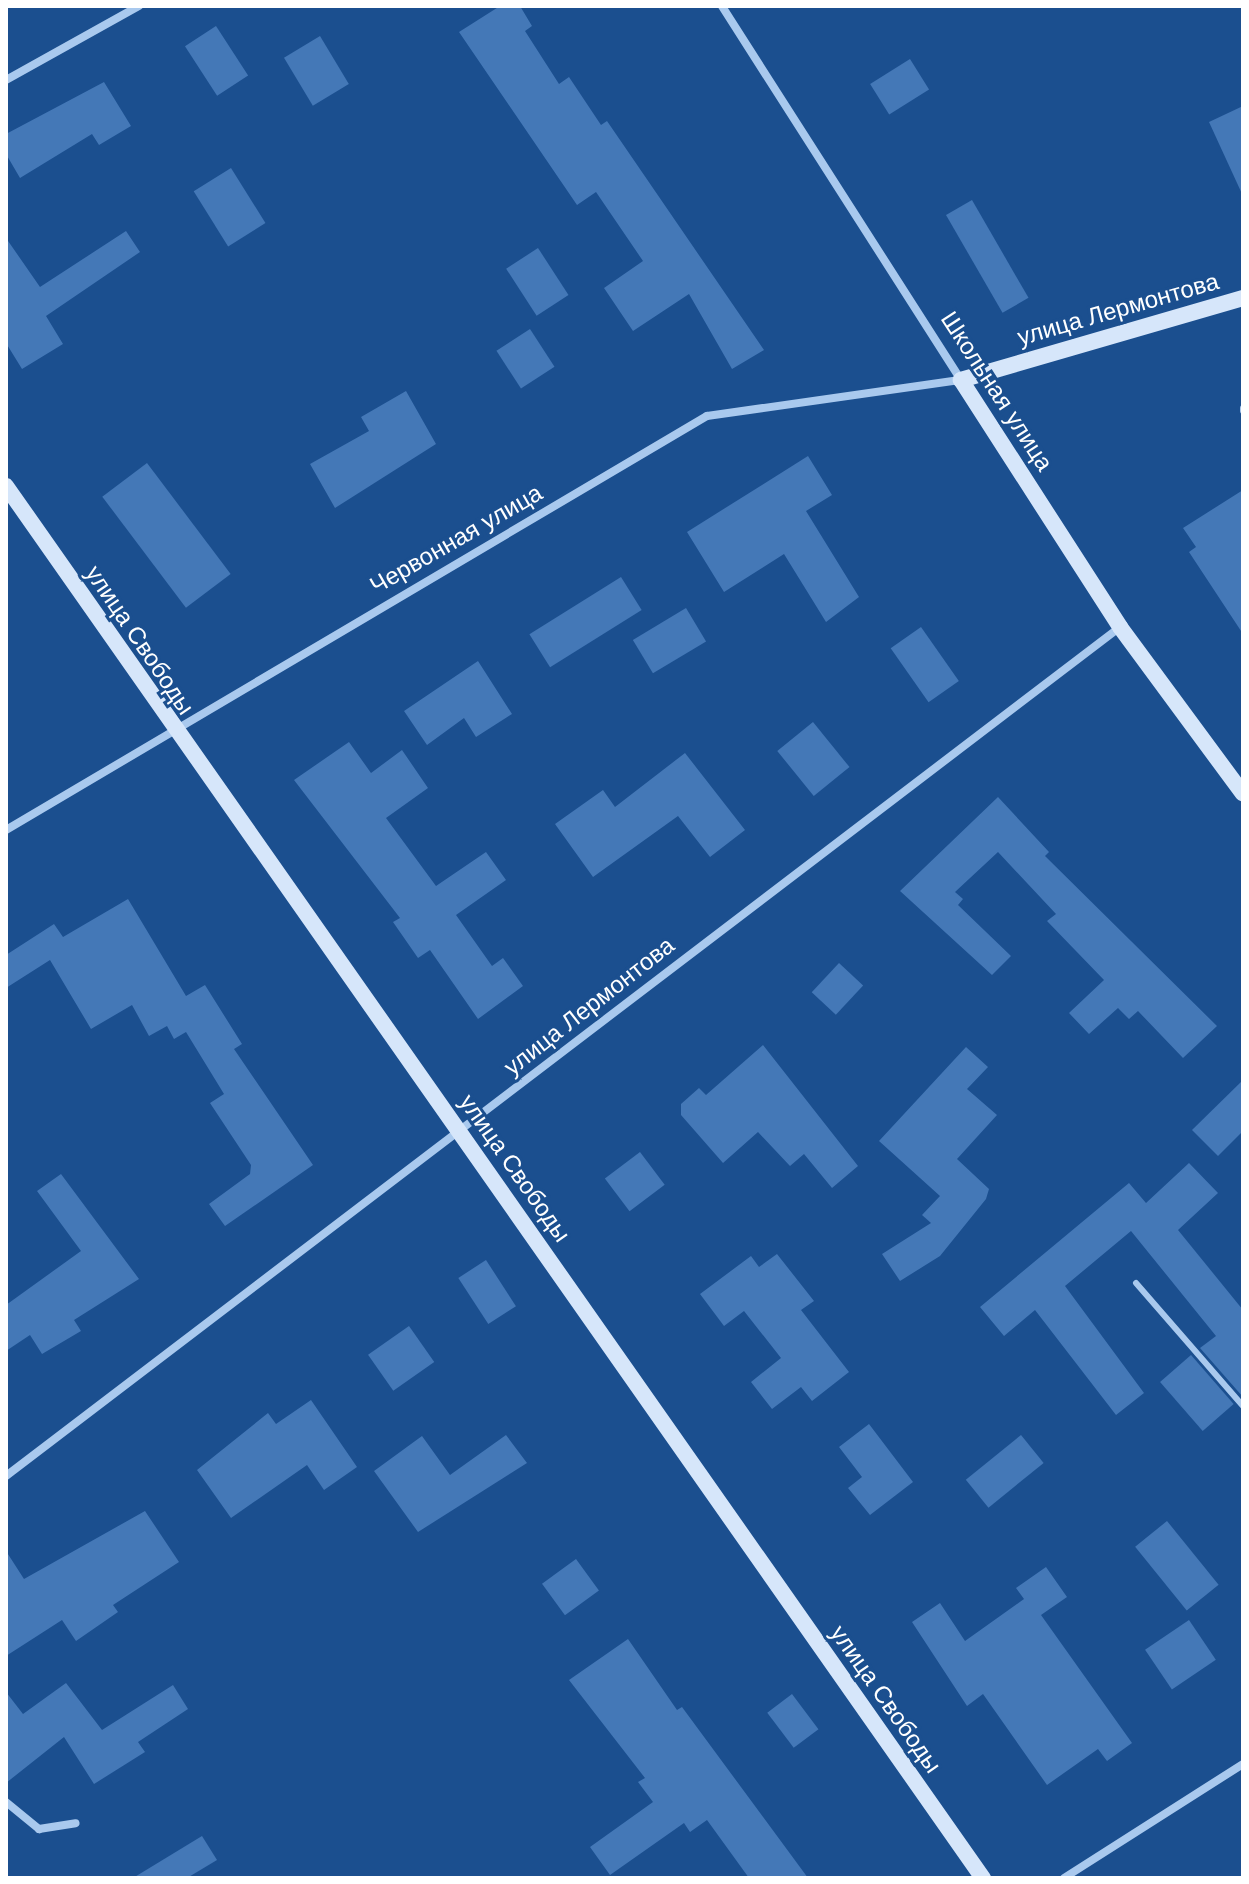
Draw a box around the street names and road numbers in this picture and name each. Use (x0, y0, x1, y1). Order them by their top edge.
street label: улица Лермонтова (1014, 266, 1222, 352)
street label: Школьная улица (935, 306, 1059, 476)
street label: Червонная улица (365, 478, 547, 600)
street label: улица Свободы (80, 560, 200, 720)
street label: улица Лермонтова (498, 931, 680, 1081)
street label: улица Свободы (453, 1089, 577, 1247)
street label: улица Свободы (824, 1620, 948, 1778)

